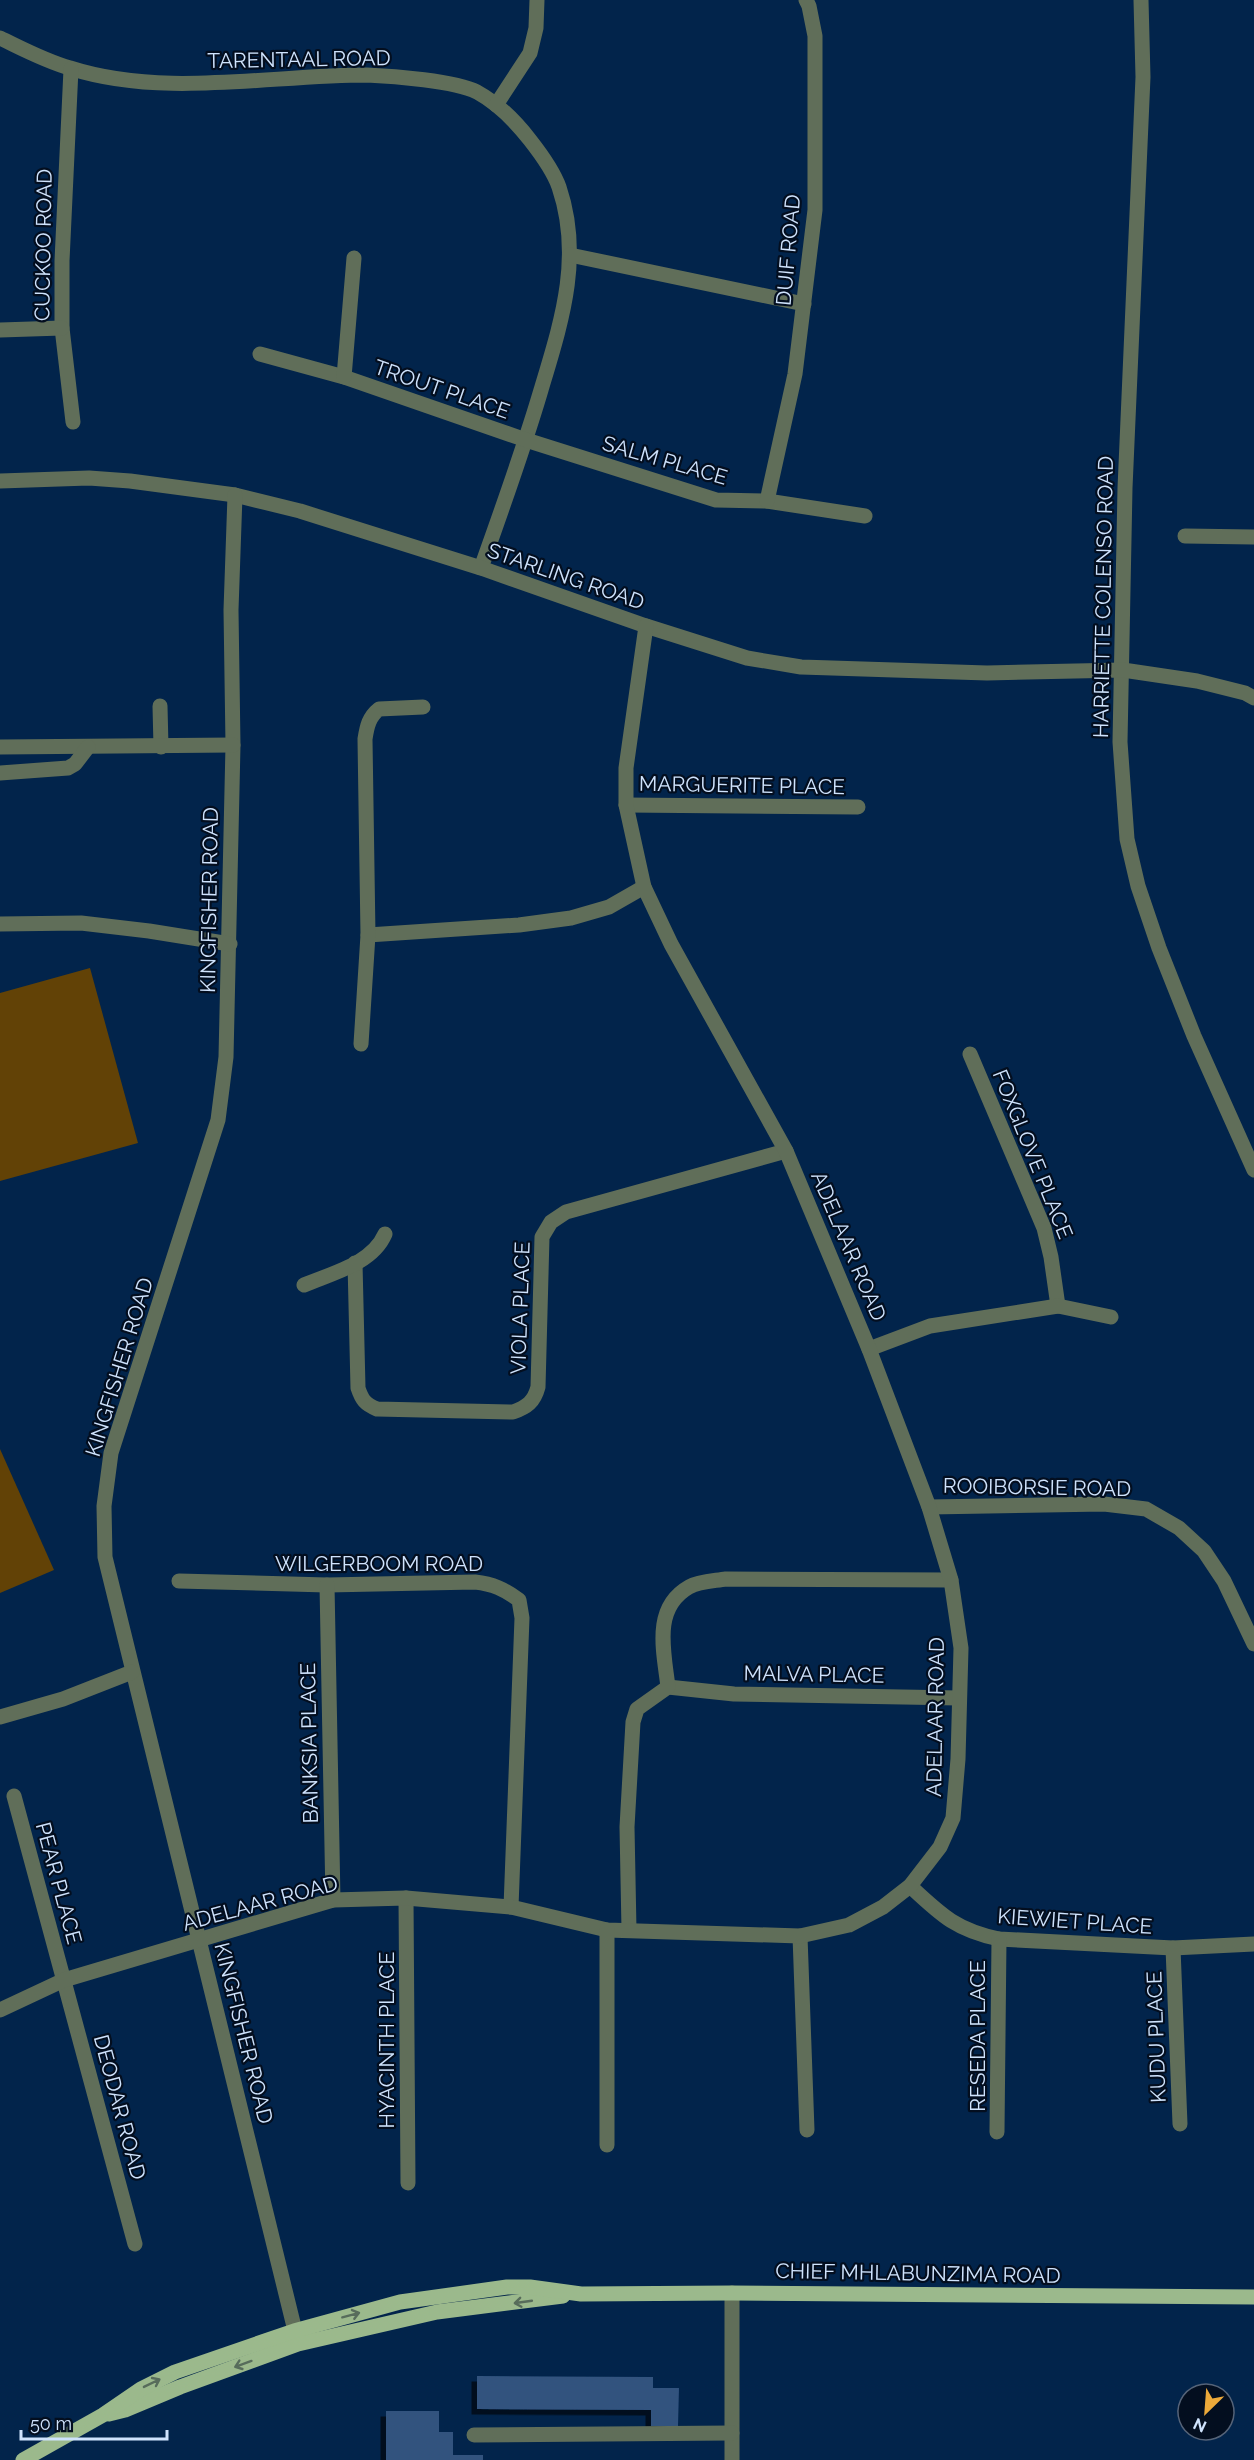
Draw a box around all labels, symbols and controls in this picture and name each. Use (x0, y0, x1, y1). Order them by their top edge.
street label: TARENTAAL ROAD (207, 45, 391, 73)
street label: CUCKOO ROAD (29, 169, 57, 321)
street label: DUIF ROAD (771, 193, 805, 307)
street label: TROUT PLACE (371, 354, 513, 424)
street label: SALM PLACE (600, 430, 730, 490)
street label: HARRIETTE COLENSO ROAD (1088, 456, 1118, 738)
street label: STARLING ROAD (484, 537, 648, 615)
street label: MARGUERITE PLACE (639, 771, 845, 799)
street label: KINGFISHER ROAD (195, 807, 223, 993)
street label: FOXGLOVE PLACE (988, 1066, 1078, 1242)
street label: ADELAAR ROAD (806, 1168, 892, 1324)
street label: VIOLA PLACE (505, 1241, 535, 1375)
street label: KINGFISHER ROAD (80, 1275, 158, 1459)
street label: ROOIBORSIE ROAD (943, 1473, 1131, 1501)
street label: WILGERBOOM ROAD (275, 1551, 483, 1576)
street label: ADELAAR ROAD (921, 1637, 949, 1797)
street label: MALVA PLACE (743, 1660, 885, 1688)
street label: BANKSIA PLACE (295, 1662, 323, 1824)
street label: PEAR PLACE (31, 1819, 87, 1947)
street label: ADELAAR ROAD (180, 1870, 340, 1936)
street label: KIEWIET PLACE (997, 1903, 1153, 1939)
street label: KINGFISHER ROAD (209, 1940, 279, 2126)
street label: HYACINTH PLACE (374, 1952, 399, 2128)
street label: RESEDA PLACE (965, 1960, 990, 2112)
street label: KUDU PLACE (1141, 1971, 1171, 2103)
street label: DEODAR ROAD (89, 2032, 151, 2182)
street label: CHIEF MHLABUNZIMA ROAD (775, 2258, 1061, 2288)
one-way arrow (514, 2296, 534, 2307)
one-way arrow (341, 2309, 360, 2320)
one-way arrow (234, 2360, 253, 2371)
one-way arrow (142, 2377, 160, 2389)
north arrow (1176, 2382, 1236, 2442)
scale bar (21, 2403, 166, 2441)
text: 50 m (30, 2413, 72, 2434)
text: N (1190, 2414, 1209, 2436)

